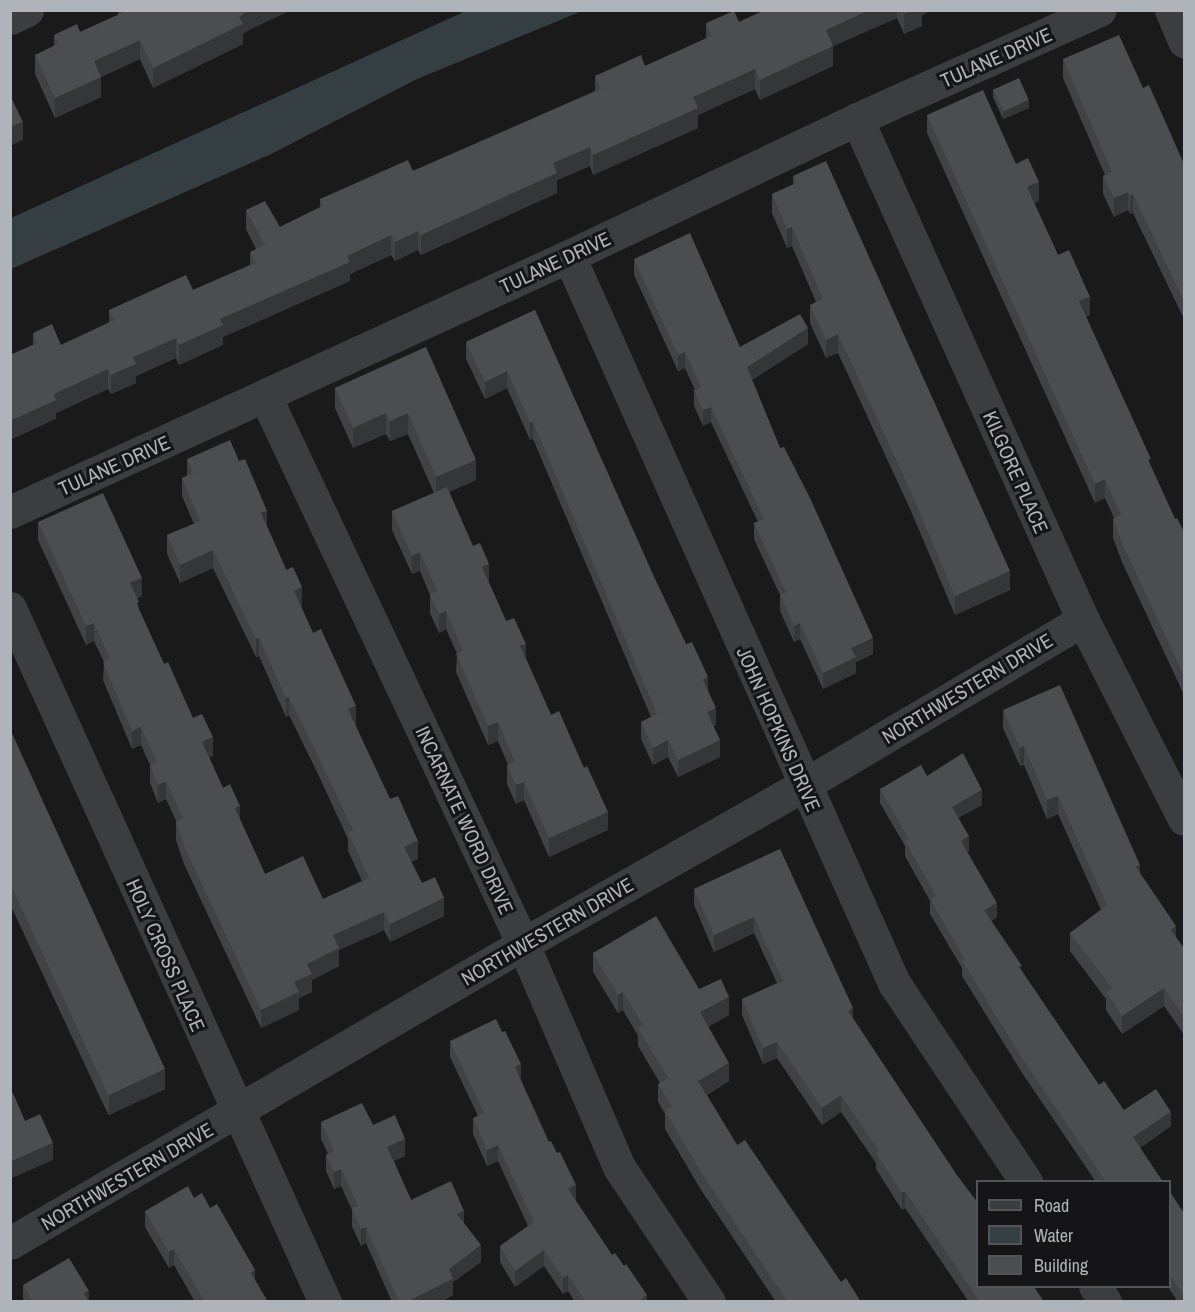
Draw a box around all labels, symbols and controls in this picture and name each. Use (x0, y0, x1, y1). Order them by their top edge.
street label: TULANE DRIVE (937, 22, 1055, 92)
street label: TULANE DRIVE (496, 226, 614, 298)
street label: KILGORE PLACE (978, 407, 1054, 537)
street label: TULANE DRIVE (55, 430, 173, 500)
street label: NORTHWESTERN DRIVE (877, 628, 1057, 748)
street label: JOHN HOPKINS DRIVE (732, 643, 826, 815)
street label: INCARNATE WORD DRIVE (411, 722, 519, 918)
street label: NORTHWESTERN DRIVE (457, 872, 637, 990)
street label: HOLY CROSS PLACE (122, 875, 210, 1035)
street label: NORTHWESTERN DRIVE (37, 1117, 217, 1235)
legend (976, 1180, 1171, 1288)
text: Road (1034, 1193, 1069, 1218)
text: Water (1034, 1223, 1073, 1248)
text: Building (1034, 1253, 1088, 1278)

